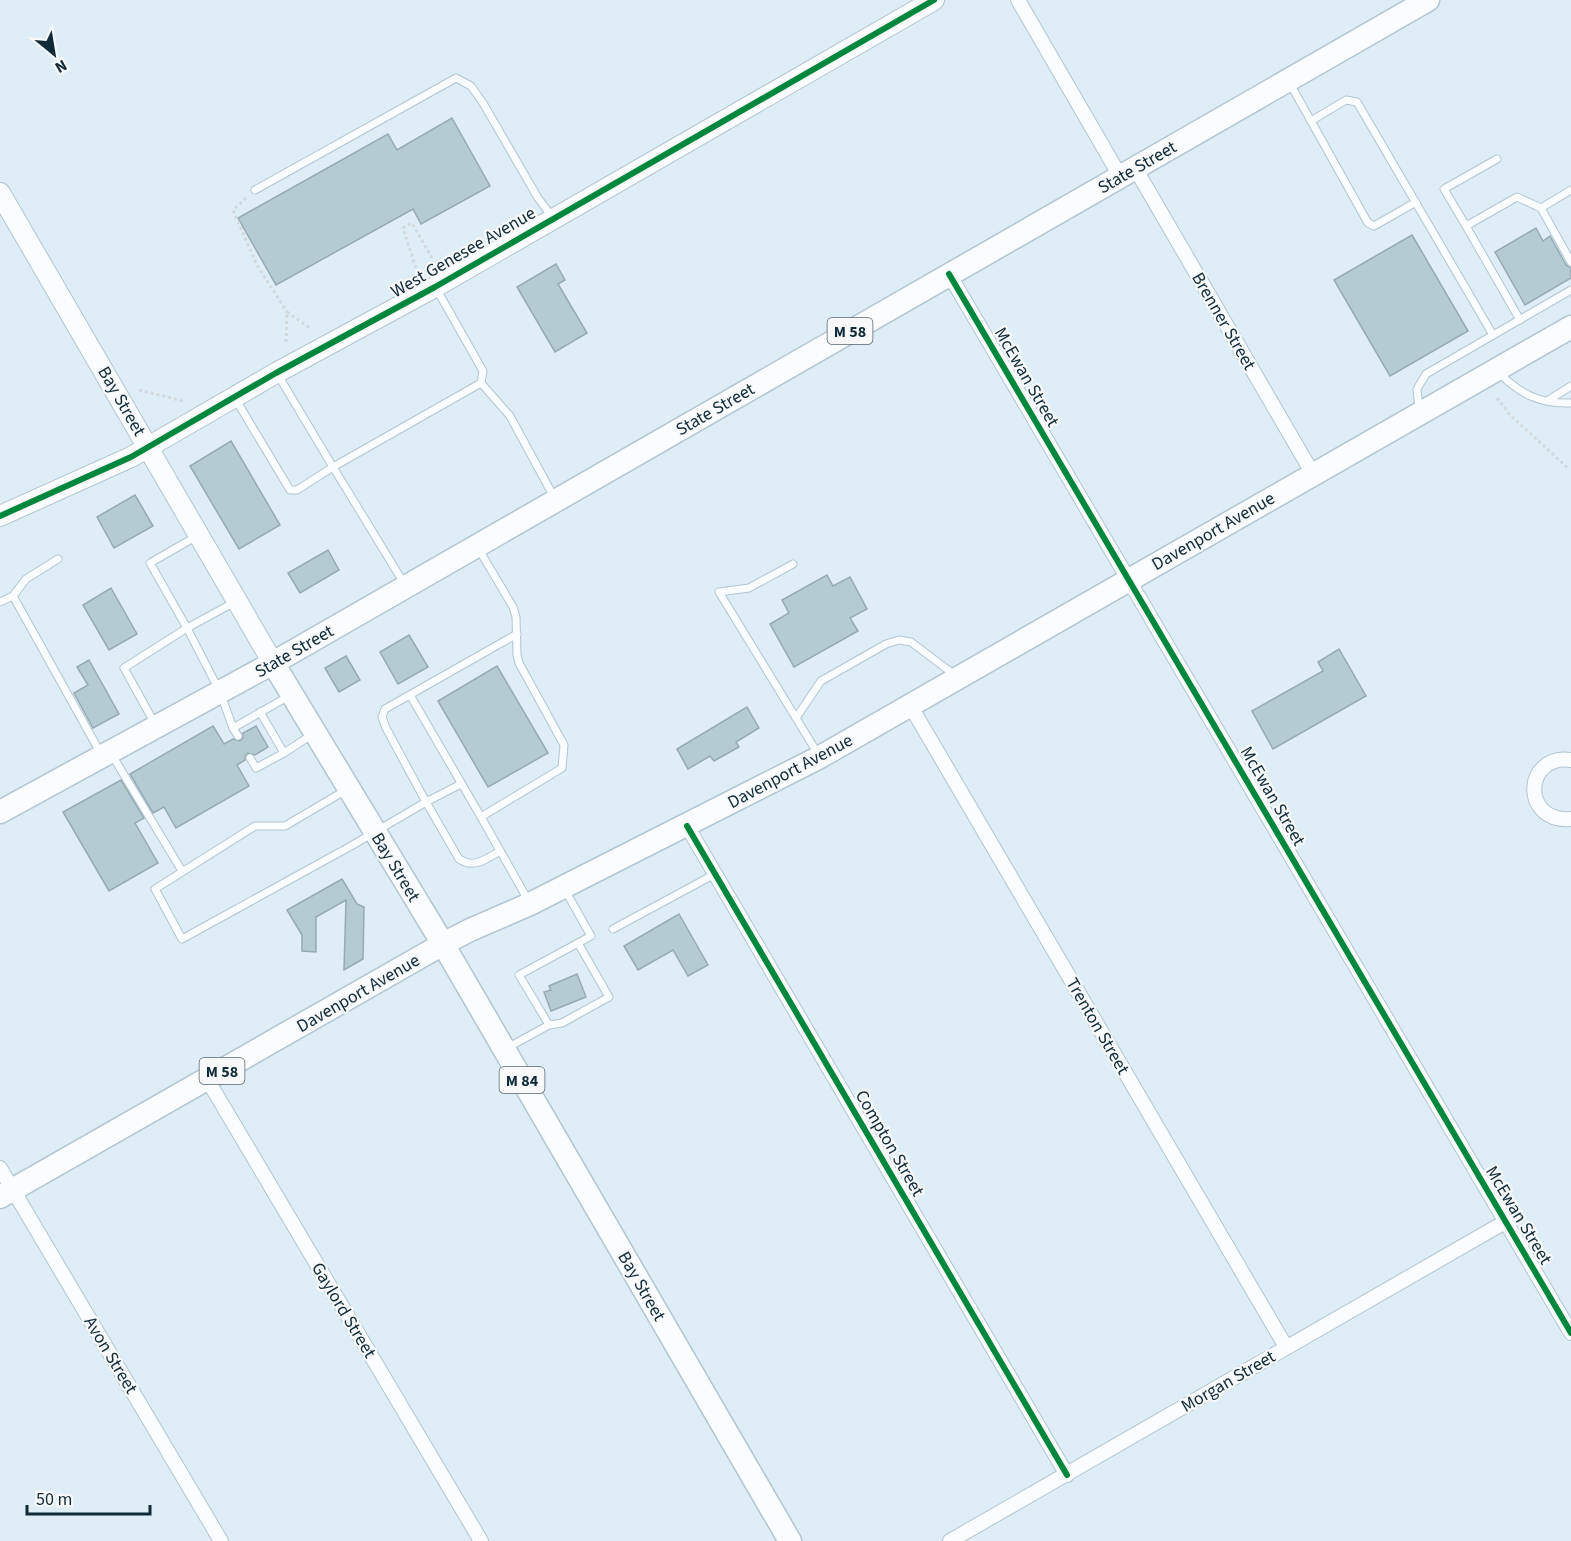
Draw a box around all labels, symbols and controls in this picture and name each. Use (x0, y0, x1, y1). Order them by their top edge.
north arrow (24, 24, 84, 84)
text: N (51, 54, 71, 78)
street label: State Street (1093, 135, 1181, 200)
street label: West Genesee Avenue (386, 201, 540, 304)
street label: Brenner Street (1185, 268, 1262, 375)
road number: M 58 (828, 318, 872, 344)
street label: McEwan Street (988, 323, 1065, 432)
street label: Bay Street (92, 362, 152, 441)
street label: State Street (671, 377, 759, 442)
street label: Davenport Avenue (1147, 486, 1279, 577)
street label: State Street (250, 619, 338, 684)
street label: Davenport Avenue (723, 728, 857, 815)
street label: McEwan Street (1234, 742, 1311, 851)
street label: Bay Street (365, 828, 426, 907)
street label: Davenport Avenue (292, 948, 424, 1039)
street label: Trenton Street (1060, 973, 1135, 1079)
road number: M 58 (200, 1058, 244, 1084)
road number: M 84 (500, 1067, 544, 1093)
street label: Compton Street (849, 1086, 930, 1201)
street label: McEwan Street (1479, 1161, 1558, 1269)
street label: Bay Street (612, 1247, 672, 1326)
street label: Gaylord Street (305, 1258, 382, 1363)
street label: Avon Street (78, 1312, 144, 1399)
street label: Morgan Street (1176, 1344, 1280, 1419)
scale bar (27, 1478, 150, 1516)
text: 50 m (36, 1487, 72, 1512)

